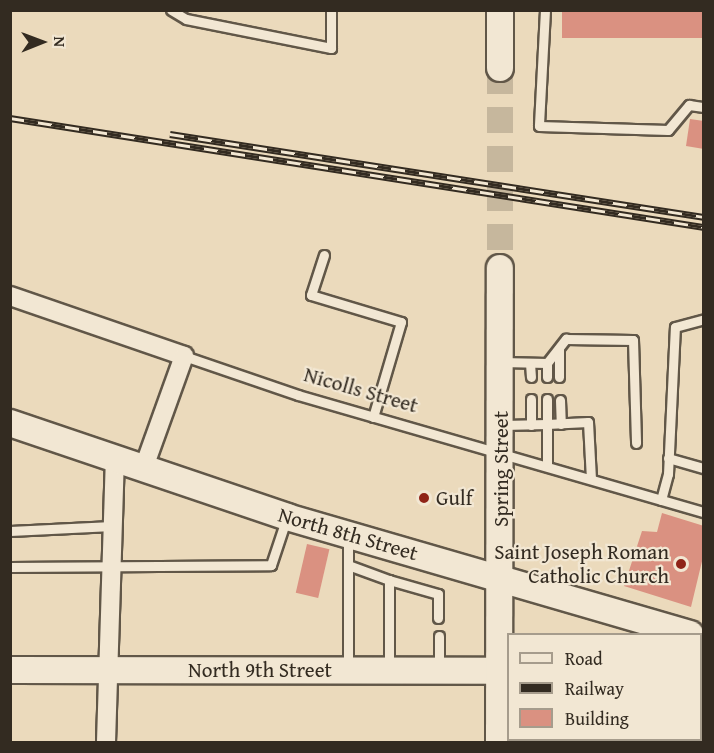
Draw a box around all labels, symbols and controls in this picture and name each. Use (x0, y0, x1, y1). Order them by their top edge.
north arrow (12, 12, 72, 72)
text: N (48, 36, 72, 47)
street label: Nicolls Street (301, 362, 421, 418)
street label: Spring Street (488, 411, 514, 527)
place label: Gulf (436, 485, 472, 511)
marker: Gulf (417, 491, 431, 505)
street label: North 8th Street (275, 502, 421, 566)
place label: Saint Joseph Roman Catholic Church (494, 539, 669, 589)
marker: Saint Joseph Roman Catholic Church (674, 557, 688, 571)
legend (507, 633, 702, 741)
text: Road (565, 645, 603, 672)
street label: North 9th Street (188, 657, 332, 683)
text: Railway (565, 675, 624, 702)
text: Building (565, 705, 629, 732)

